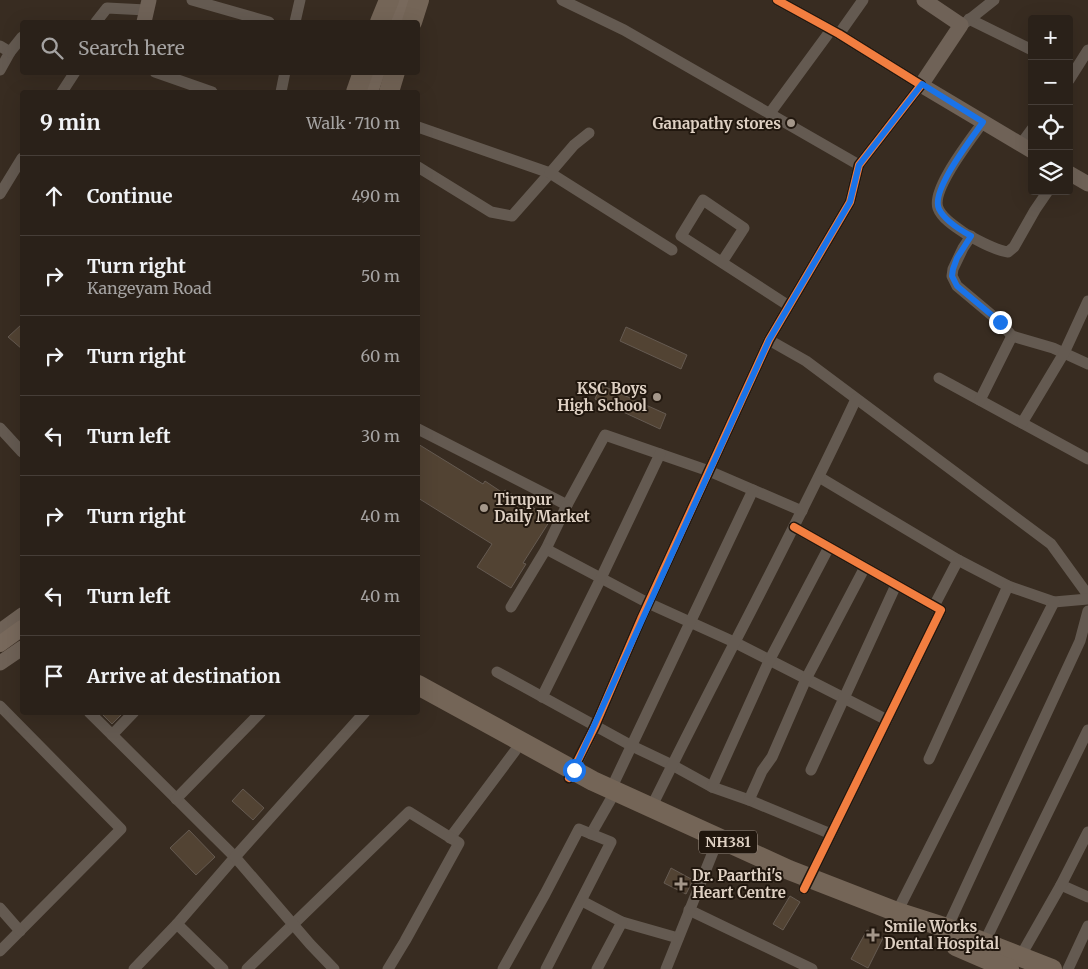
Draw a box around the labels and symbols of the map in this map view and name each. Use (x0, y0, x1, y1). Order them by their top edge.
place label: Ganapathy stores (652, 114, 781, 133)
marker: Ganapathy stores (785, 117, 797, 129)
route end (989, 311, 1012, 334)
place label: KSC Boys High School (557, 379, 647, 415)
marker: KSC Boys High School (651, 391, 663, 403)
place label: Tirupur Daily Market (494, 490, 590, 526)
marker: Tirupur Daily Market (478, 502, 490, 514)
route start (563, 759, 586, 782)
road number: NH381 (699, 830, 757, 854)
place label: Dr. Paarthi's Heart Centre (692, 866, 786, 902)
marker: Dr. Paarthi's Heart Centre (674, 877, 688, 891)
place label: Smile Works Dental Hospital (884, 917, 999, 953)
marker: Smile Works Dental Hospital (866, 928, 880, 942)

